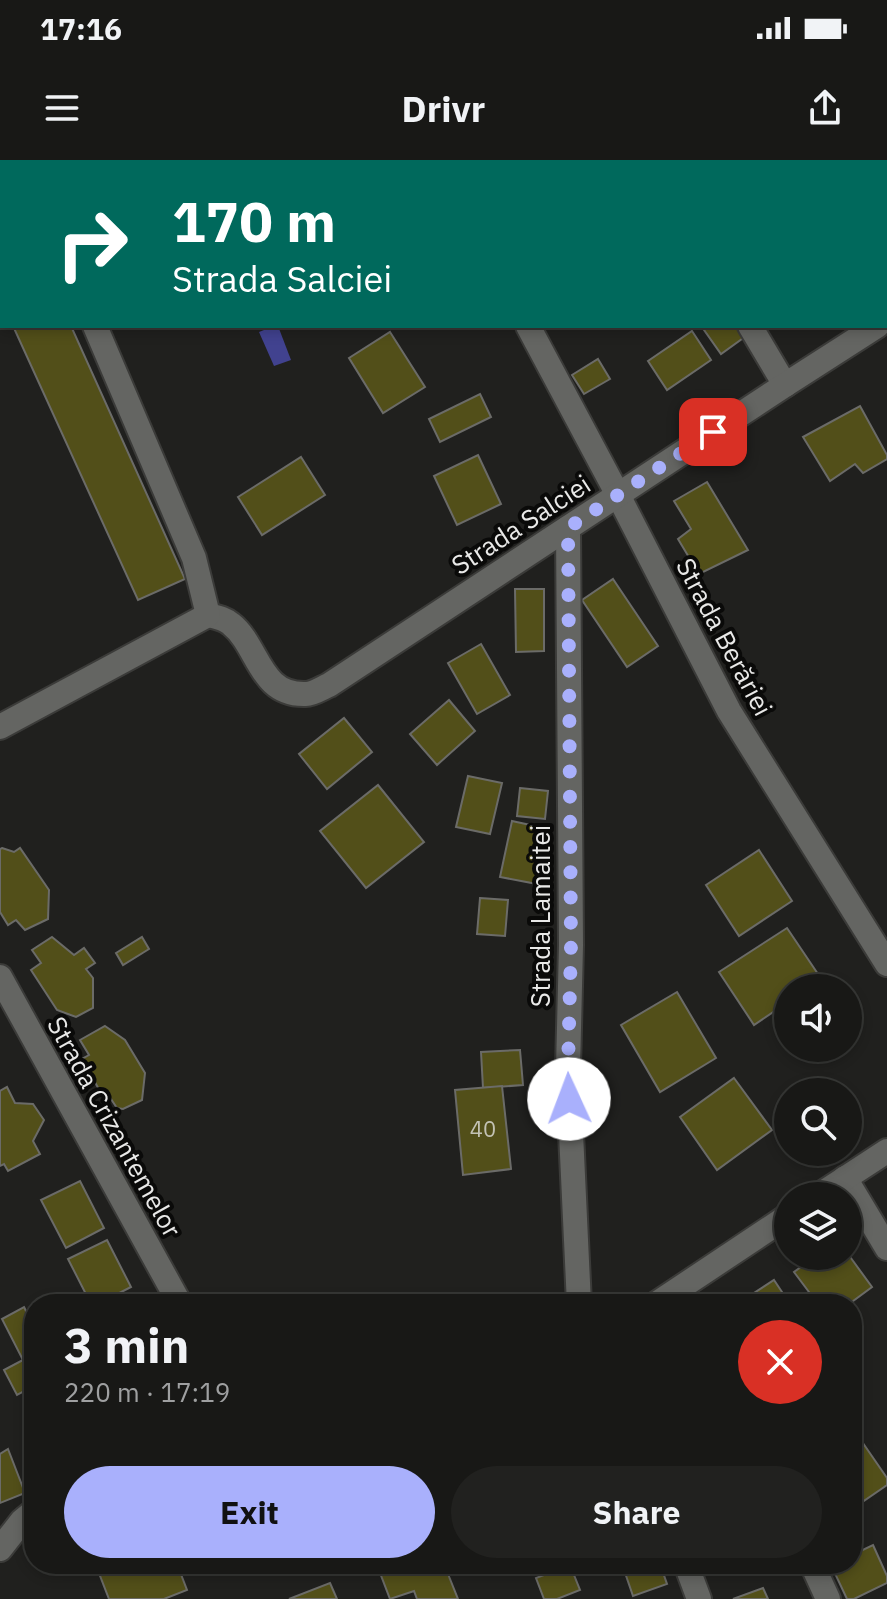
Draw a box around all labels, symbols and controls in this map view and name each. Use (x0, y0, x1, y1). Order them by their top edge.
text: 17:16 (40, 9, 122, 48)
text: Drivr (402, 85, 485, 132)
icon: menu (40, 86, 84, 130)
icon: share (803, 86, 847, 130)
text: 170 m (172, 185, 336, 257)
icon: right (40, 192, 144, 296)
text: Strada Salciei (172, 255, 392, 302)
pin (679, 398, 747, 466)
icon: arrive (691, 410, 735, 454)
street label: Strada Salciei (444, 467, 596, 582)
street label: Strada Berăriei (669, 552, 781, 721)
street label: Strada Lamaitei (523, 825, 557, 1007)
map controls (774, 974, 862, 1270)
button: sound (774, 974, 862, 1062)
street label: Strada Crizantemelor (40, 1010, 190, 1243)
position arrow (527, 1057, 611, 1141)
button: search (774, 1078, 862, 1166)
house number: 40 (470, 1114, 496, 1143)
button: layers (774, 1182, 862, 1270)
text: 3 min (64, 1314, 189, 1376)
button: close (738, 1320, 822, 1404)
text: 220 m · 17:19 (64, 1375, 230, 1409)
button: Exit (64, 1466, 435, 1558)
button: Share (451, 1466, 822, 1558)

